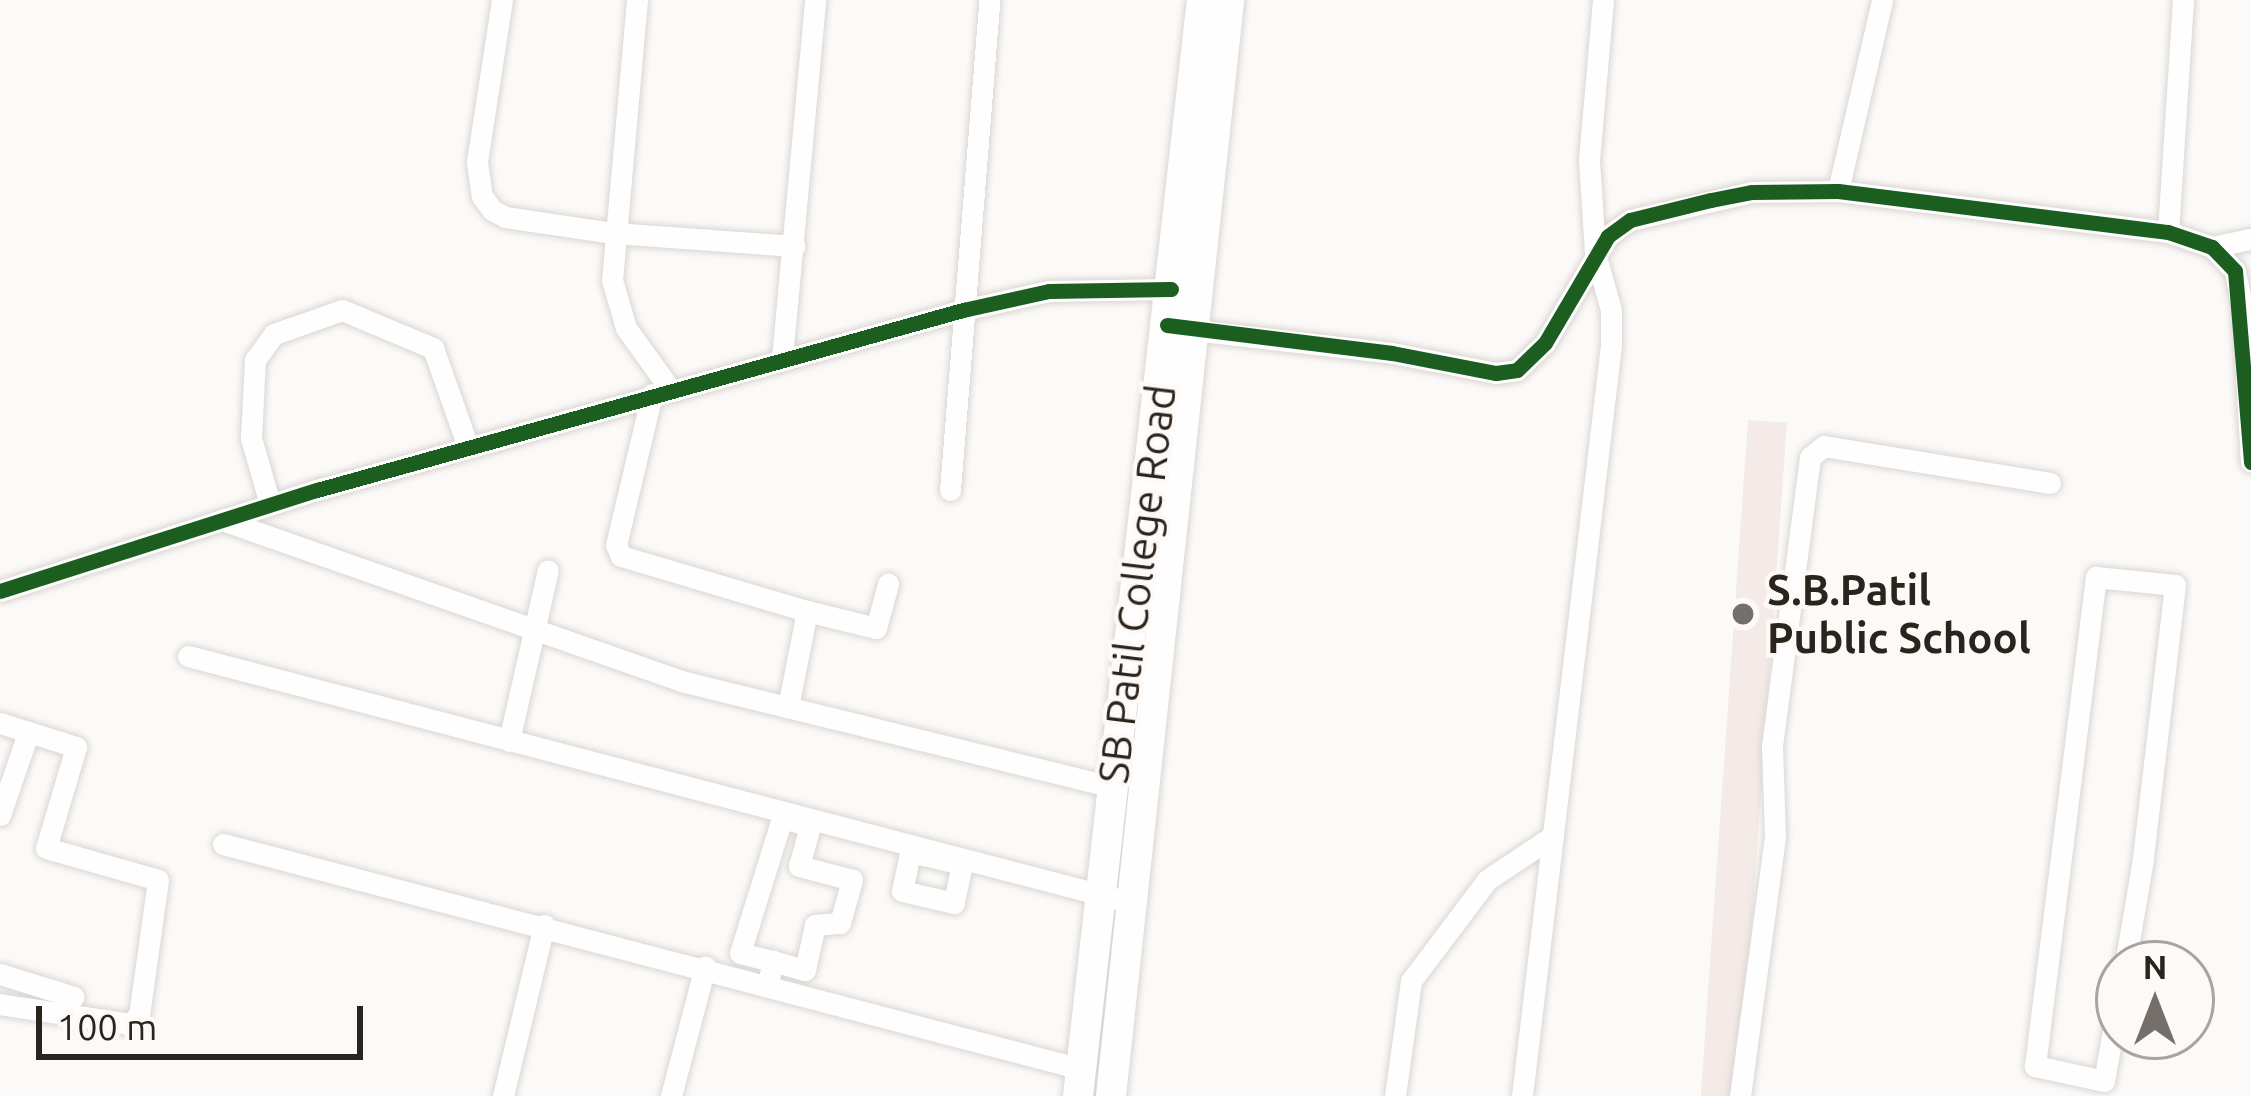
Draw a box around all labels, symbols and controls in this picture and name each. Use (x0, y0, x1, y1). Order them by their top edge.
street label: SB Patil College Road (1088, 382, 1186, 786)
place label: S.B.Patil Public School (1767, 565, 2031, 664)
marker: S.B.Patil Public School (1730, 601, 1756, 627)
north arrow (2095, 940, 2215, 1060)
text: N (2143, 948, 2167, 985)
scale bar (42, 982, 369, 1056)
text: 100 m (57, 1006, 157, 1047)

